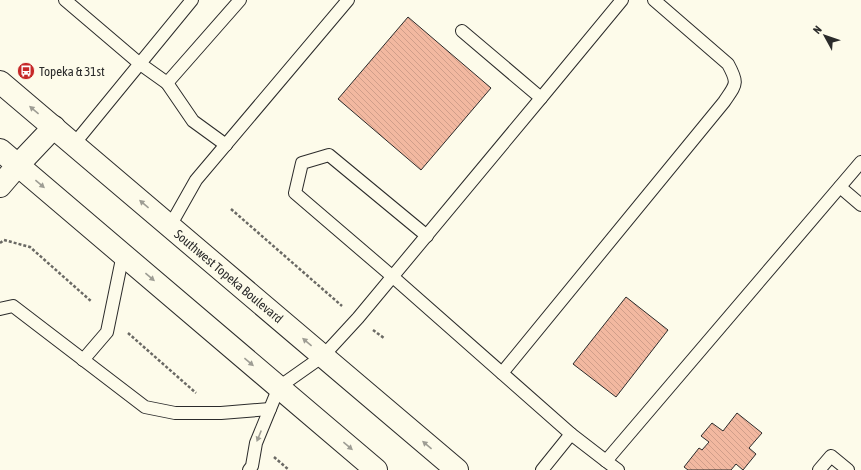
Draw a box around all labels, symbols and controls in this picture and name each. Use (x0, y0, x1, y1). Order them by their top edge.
north arrow (805, 16, 845, 56)
text: N (811, 23, 824, 36)
bus stop icon: Topeka & 31st (16, 61, 36, 81)
place label: Topeka & 31st (39, 64, 105, 79)
one-way arrow (29, 106, 40, 115)
one-way arrow (35, 179, 46, 188)
one-way arrow (139, 199, 149, 208)
street label: Southwest Topeka Boulevard (171, 227, 286, 326)
one-way arrow (145, 273, 155, 282)
one-way arrow (302, 338, 312, 347)
one-way arrow (244, 357, 254, 366)
one-way arrow (255, 431, 261, 443)
one-way arrow (422, 440, 433, 449)
one-way arrow (343, 441, 353, 450)

